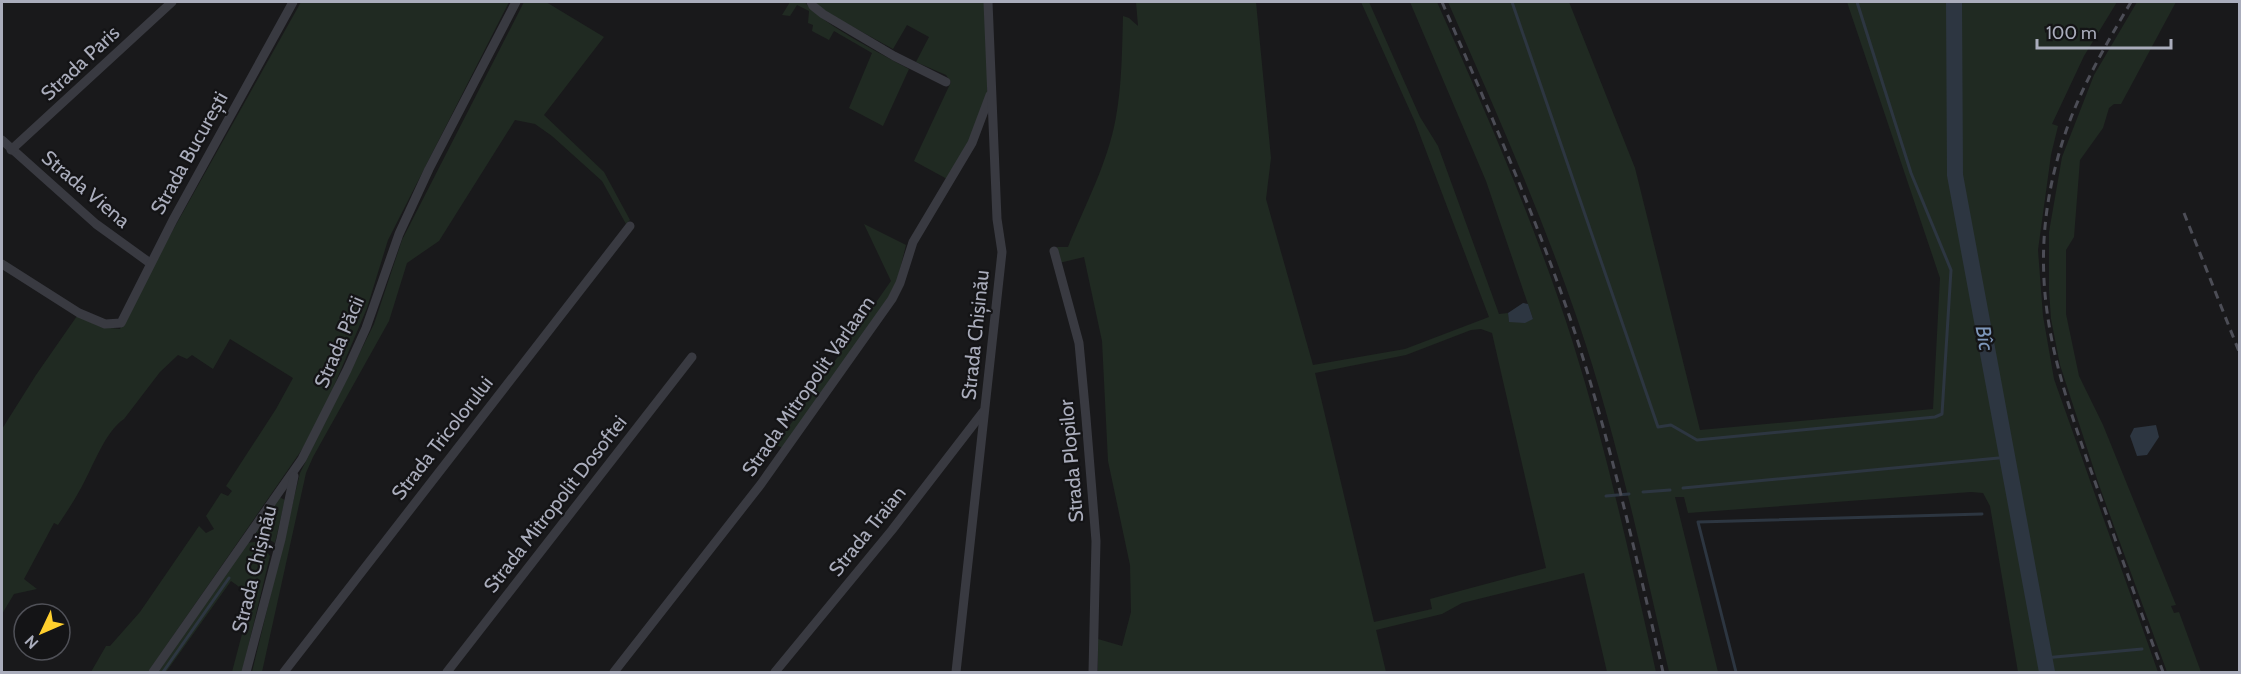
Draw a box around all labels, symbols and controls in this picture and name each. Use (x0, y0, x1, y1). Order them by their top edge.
scale bar (2037, 12, 2170, 50)
street label: Strada Paris (36, 21, 124, 105)
text: 100 m (2046, 22, 2097, 44)
street label: Strada București (145, 87, 233, 219)
street label: Strada Viena (37, 145, 135, 233)
street label: Strada Chișinău (956, 269, 995, 401)
street label: Strada Mitropolit Varlaam (737, 291, 879, 481)
street label: Strada Păcii (309, 292, 369, 392)
water label: Bîc (1971, 323, 2000, 353)
street label: Strada Tricolorului (386, 371, 498, 505)
street label: Strada Plopilor (1054, 398, 1088, 524)
street label: Strada Mitropolit Dosoftei (478, 411, 632, 597)
street label: Strada Traian (823, 481, 911, 581)
street label: Strada Chișinău (227, 503, 282, 635)
north arrow (12, 602, 72, 662)
text: N (21, 631, 42, 653)

